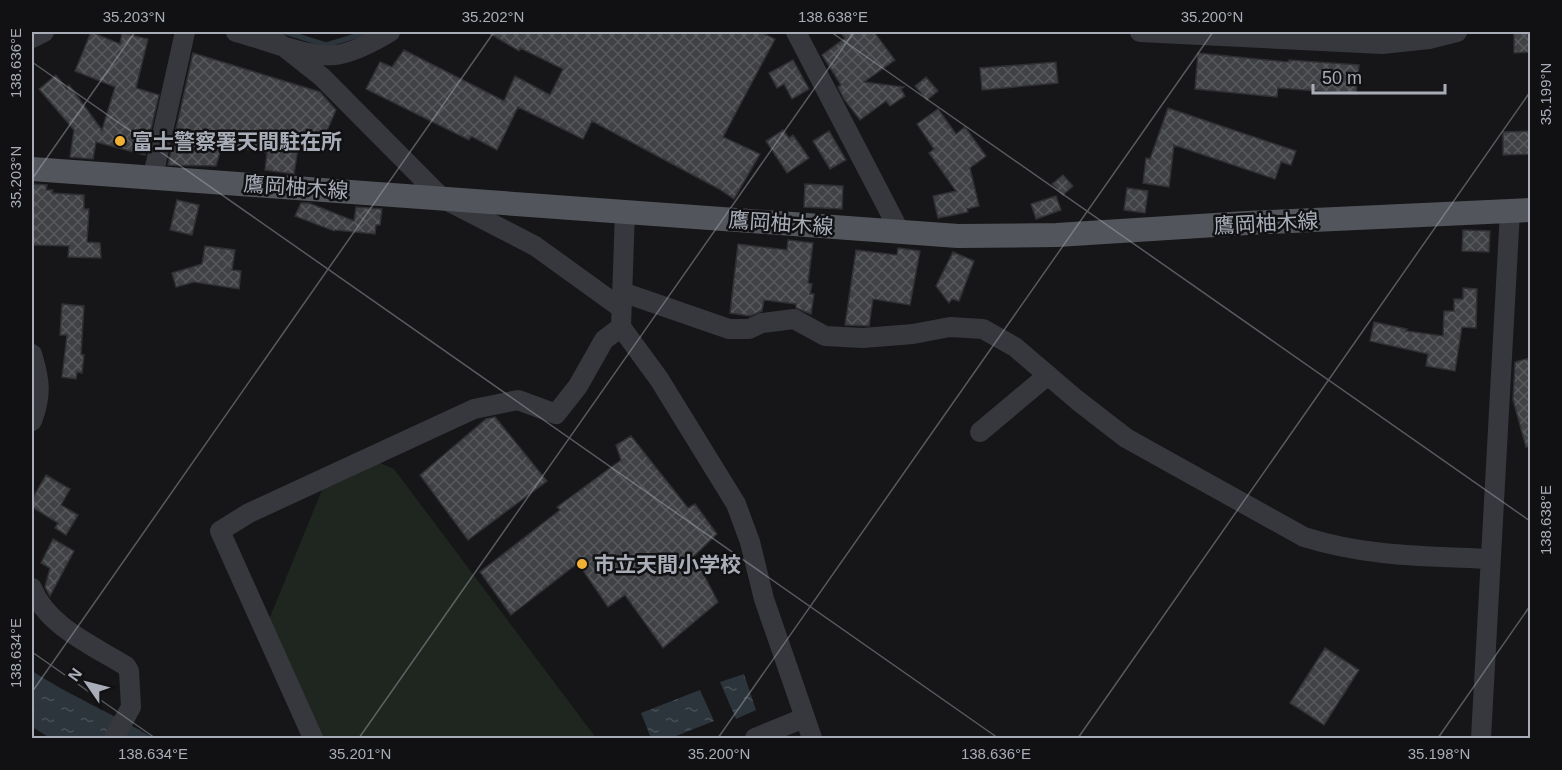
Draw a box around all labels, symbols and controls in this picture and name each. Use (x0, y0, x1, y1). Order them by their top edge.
text: 35.203°N (103, 8, 165, 25)
text: 35.202°N (462, 8, 524, 25)
text: 138.638°E (798, 8, 868, 25)
text: 35.200°N (1181, 8, 1243, 25)
text: 138.636°E (7, 28, 24, 98)
scale bar (1313, 57, 1445, 95)
text: 35.199°N (1537, 63, 1554, 125)
text: 50 m (1322, 68, 1362, 88)
place label: 富士警察署天間駐在所 (132, 130, 342, 153)
marker: 富士警察署天間駐在所 (113, 134, 127, 148)
text: 35.203°N (7, 146, 24, 208)
street label: 鷹岡柚木線 (243, 172, 349, 202)
street label: 鷹岡柚木線 (728, 208, 834, 238)
street label: 鷹岡柚木線 (1213, 209, 1319, 237)
text: 138.638°E (1537, 485, 1554, 555)
place label: 市立天間小学校 (594, 553, 741, 576)
marker: 市立天間小学校 (575, 557, 589, 571)
text: 138.634°E (7, 618, 24, 688)
north arrow (57, 653, 117, 713)
text: N (65, 665, 85, 684)
text: 138.634°E (118, 745, 188, 762)
text: 35.201°N (329, 745, 391, 762)
text: 35.200°N (688, 745, 750, 762)
text: 138.636°E (961, 745, 1031, 762)
text: 35.198°N (1408, 745, 1470, 762)

